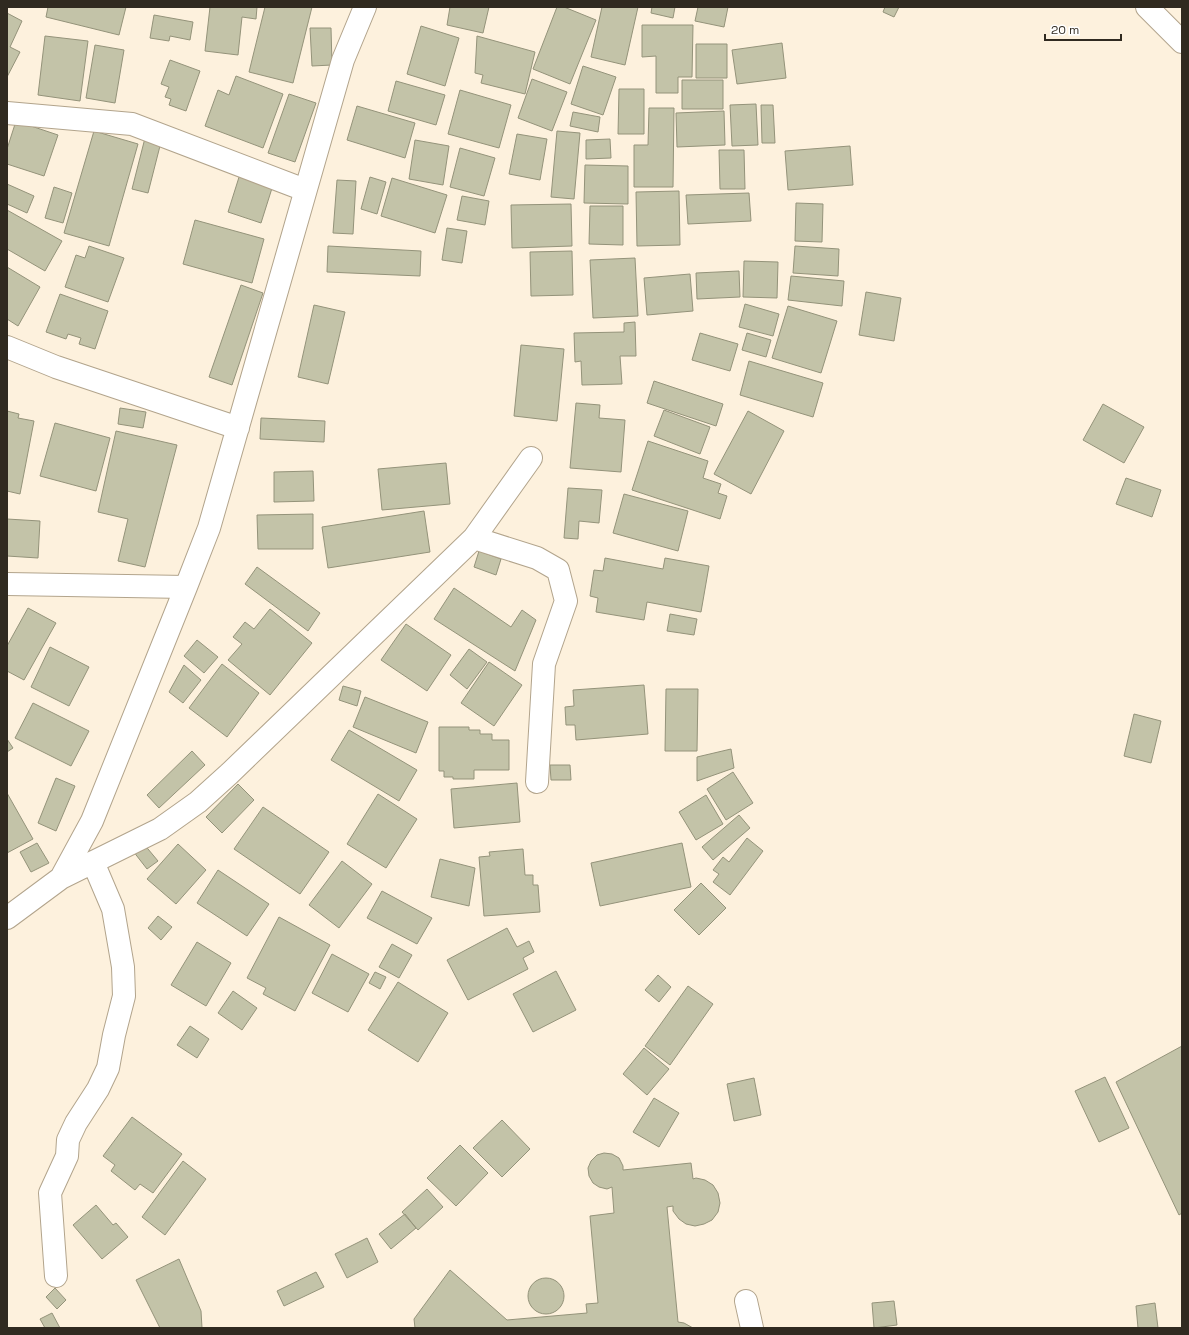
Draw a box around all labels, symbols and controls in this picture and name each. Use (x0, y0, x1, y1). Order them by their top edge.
scale bar (1045, 16, 1121, 42)
text: 20 m (1051, 22, 1079, 38)

